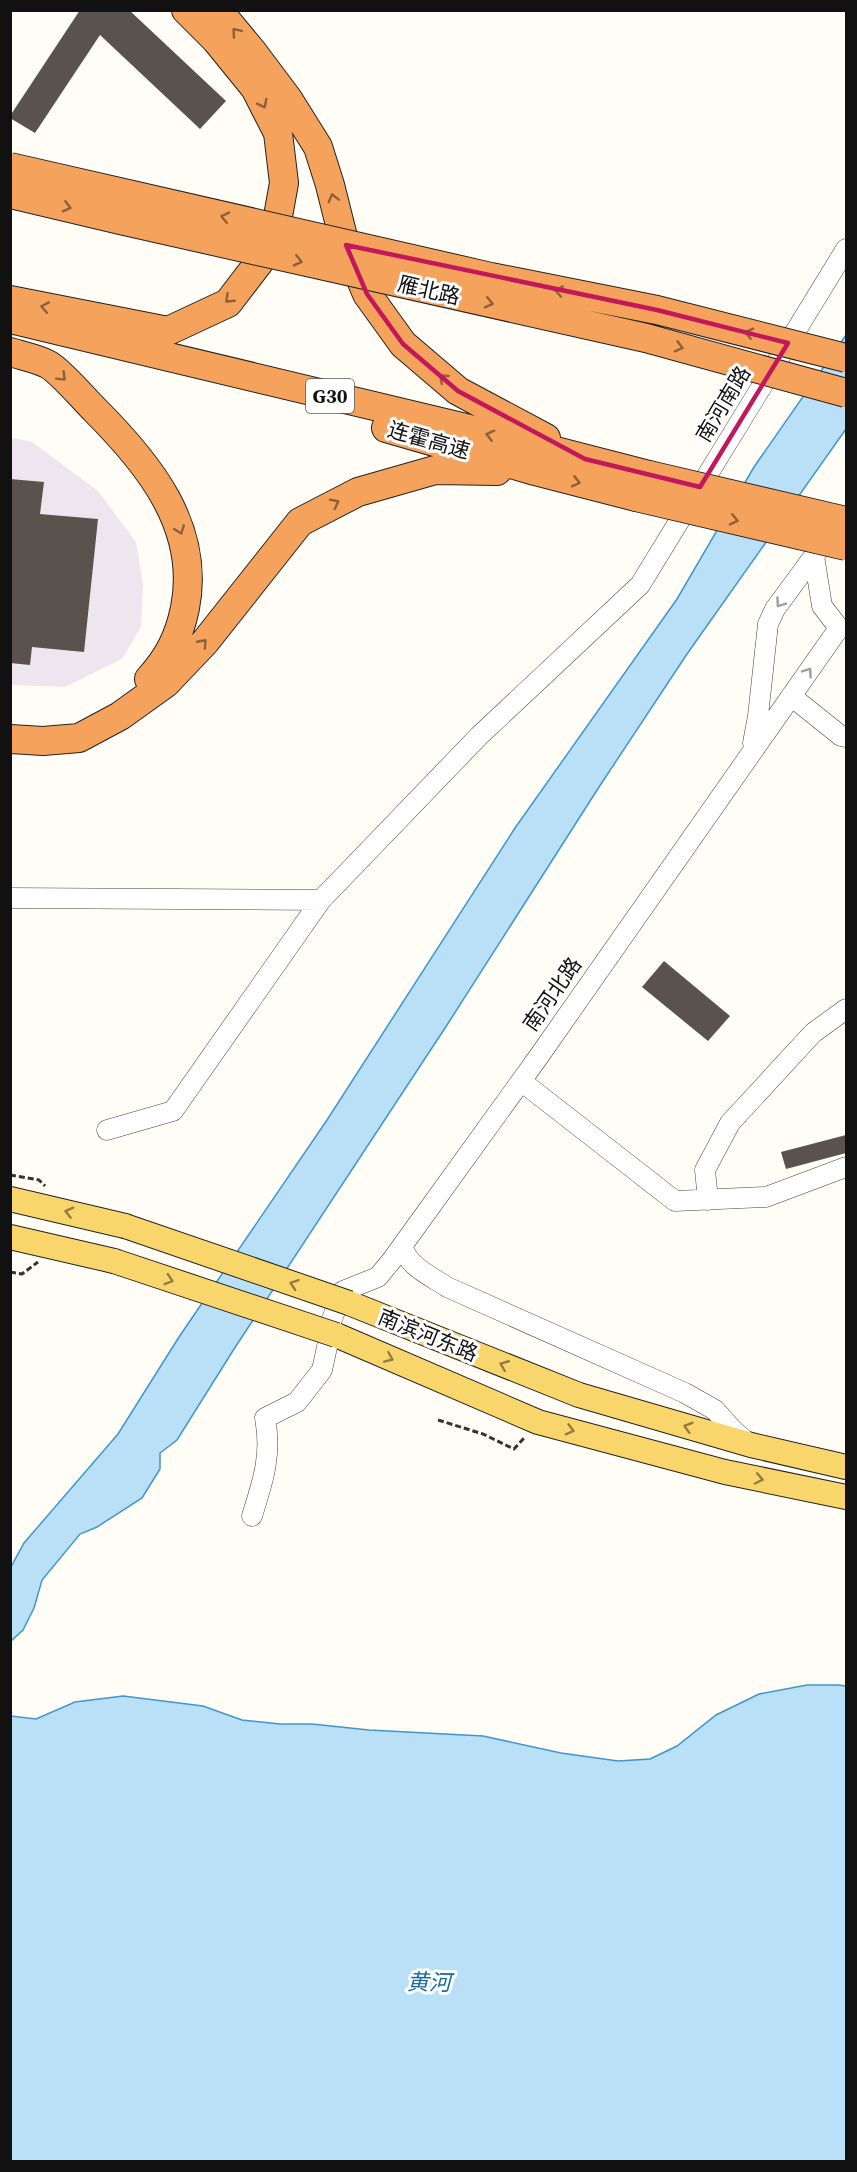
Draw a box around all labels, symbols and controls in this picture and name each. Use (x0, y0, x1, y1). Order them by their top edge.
one-way arrow (232, 28, 243, 39)
one-way arrow (256, 97, 267, 108)
one-way arrow (328, 194, 341, 204)
one-way arrow (62, 200, 72, 213)
one-way arrow (220, 211, 230, 224)
one-way arrow (293, 253, 303, 266)
street label: 雁北路 (395, 269, 463, 311)
one-way arrow (554, 285, 564, 298)
one-way arrow (226, 292, 236, 303)
one-way arrow (483, 296, 493, 309)
one-way arrow (40, 301, 50, 314)
one-way arrow (744, 328, 754, 341)
one-way arrow (673, 340, 683, 352)
street label: 南河南路 (689, 361, 757, 447)
one-way arrow (55, 370, 65, 381)
one-way arrow (439, 374, 450, 385)
road number: G30 (306, 379, 354, 413)
street label: 连霍高速 (385, 414, 473, 466)
one-way arrow (485, 429, 495, 442)
one-way arrow (570, 474, 580, 487)
one-way arrow (329, 499, 340, 511)
one-way arrow (728, 512, 738, 525)
one-way arrow (173, 524, 185, 535)
one-way arrow (776, 596, 787, 607)
one-way arrow (196, 639, 207, 650)
one-way arrow (801, 667, 812, 678)
street label: 南河北路 (516, 951, 588, 1037)
one-way arrow (64, 1206, 74, 1219)
one-way arrow (163, 1272, 174, 1285)
one-way arrow (289, 1279, 300, 1292)
street label: 南滨河东路 (374, 1302, 482, 1368)
one-way arrow (383, 1351, 394, 1363)
one-way arrow (499, 1359, 509, 1372)
one-way arrow (683, 1422, 694, 1434)
one-way arrow (565, 1423, 575, 1435)
one-way arrow (754, 1472, 764, 1485)
water label: 黄河 (407, 1967, 455, 1997)

